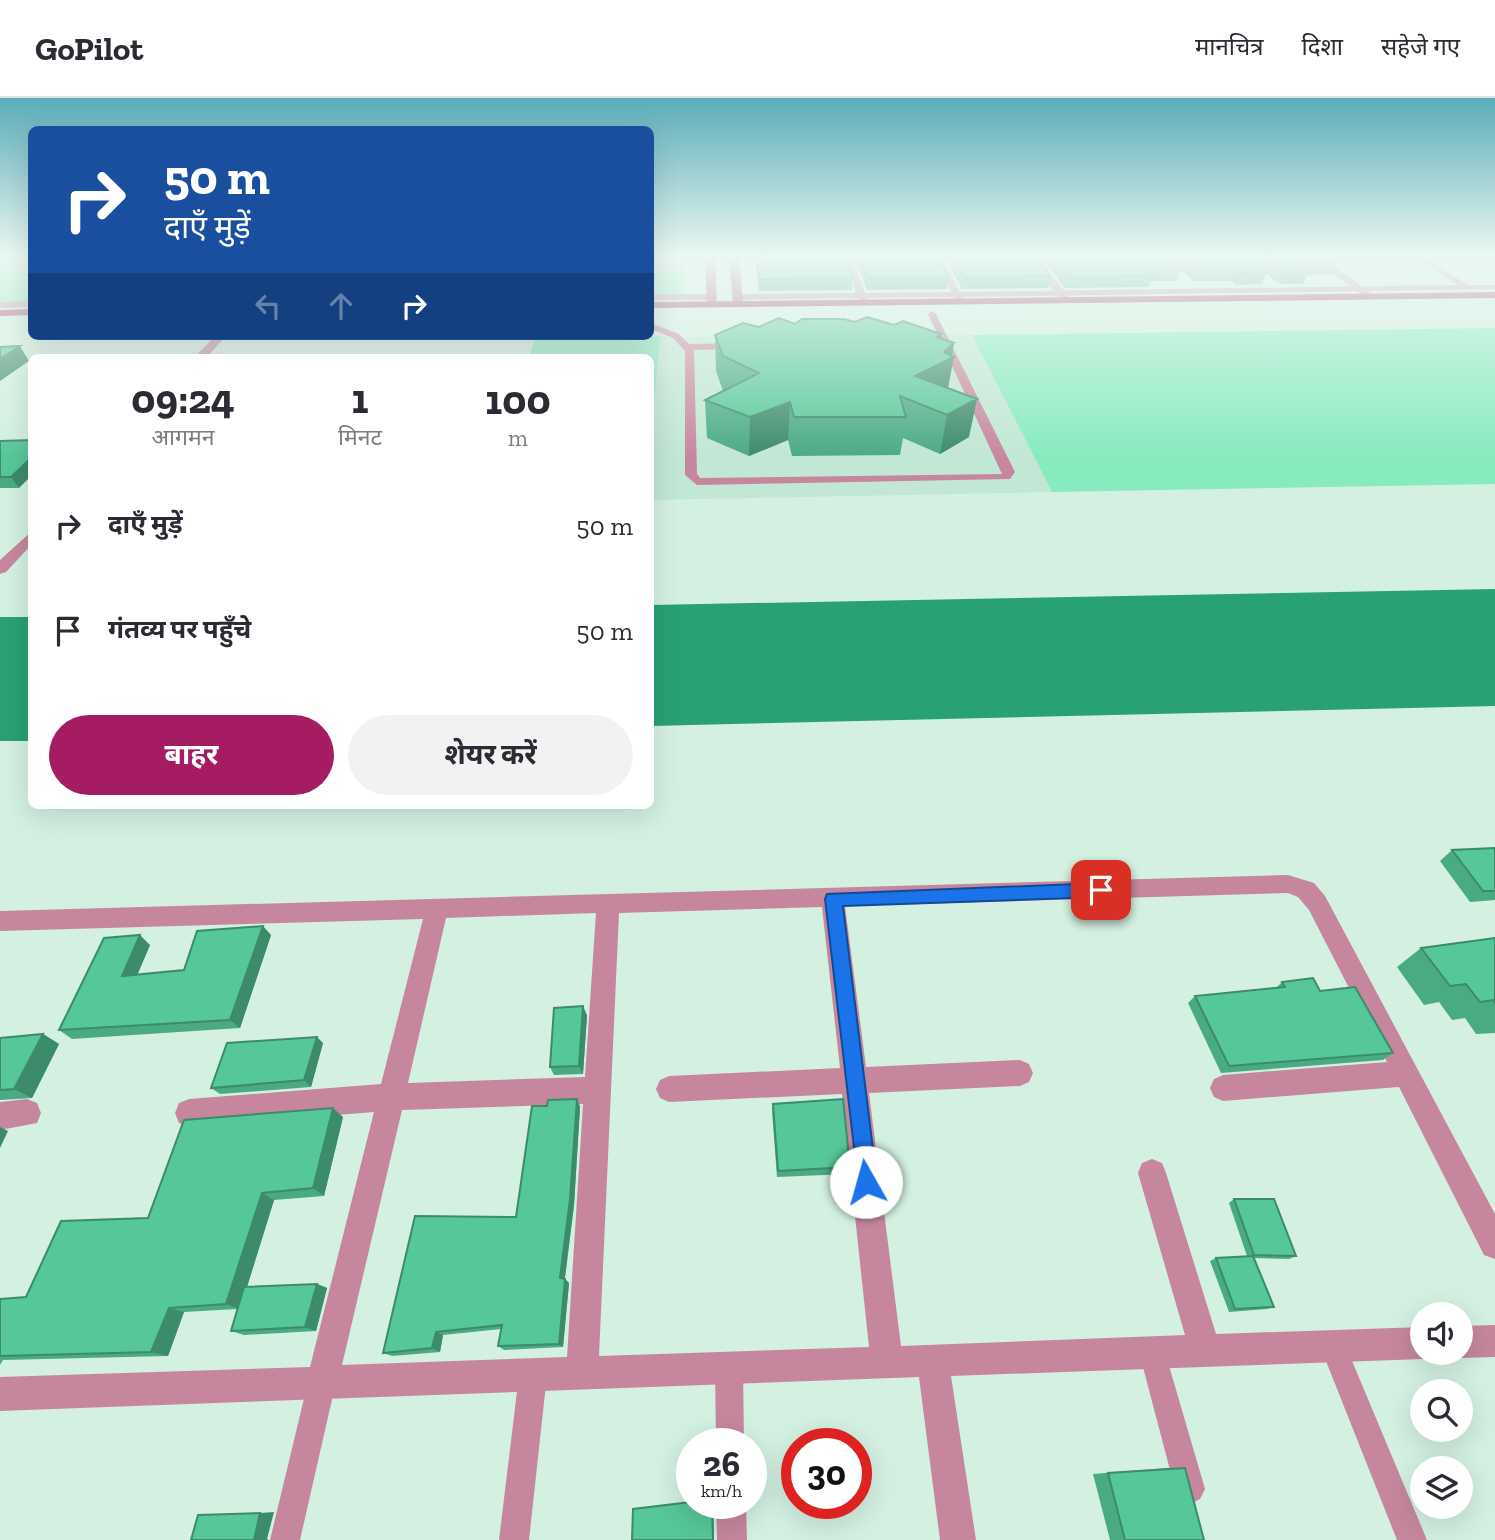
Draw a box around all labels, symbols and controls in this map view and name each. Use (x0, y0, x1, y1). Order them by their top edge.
text: GoPilot (35, 29, 143, 68)
text: मानचित्र (1195, 32, 1263, 61)
text: दिशा (1301, 32, 1343, 61)
text: सहेजे गए (1381, 32, 1460, 61)
text: 50 m (164, 148, 270, 207)
icon: right (49, 154, 140, 245)
text: दाएँ मुड़ें (164, 208, 251, 246)
icon: left (249, 287, 287, 325)
icon: ahead (322, 287, 360, 325)
icon: right (395, 287, 433, 325)
text: 09:24 (131, 373, 235, 424)
text: 1 (352, 373, 369, 424)
text: 100 (485, 374, 551, 425)
text: आगमन (152, 423, 215, 451)
text: मिनट (338, 423, 382, 451)
text: m (508, 424, 528, 452)
icon: right (49, 507, 87, 545)
text: दाएँ मुड़ें (108, 508, 183, 540)
text: 50 m (576, 510, 633, 542)
icon: arrive (49, 612, 87, 650)
text: गंतव्य पर पहुँचे (108, 613, 251, 645)
text: 50 m (576, 615, 633, 647)
button: बाहर (49, 715, 334, 795)
button: शेयर करें (348, 715, 633, 795)
pin (1071, 860, 1131, 920)
icon: arrive (1082, 871, 1120, 909)
position arrow (829, 1145, 903, 1219)
map controls (1410, 1302, 1473, 1519)
button: sound (1410, 1302, 1473, 1365)
button: search (1410, 1379, 1473, 1442)
speed limit sign: 30 (781, 1428, 872, 1519)
text: 26 (703, 1443, 740, 1485)
button: layers (1410, 1456, 1473, 1519)
text: km/h (701, 1480, 742, 1502)

